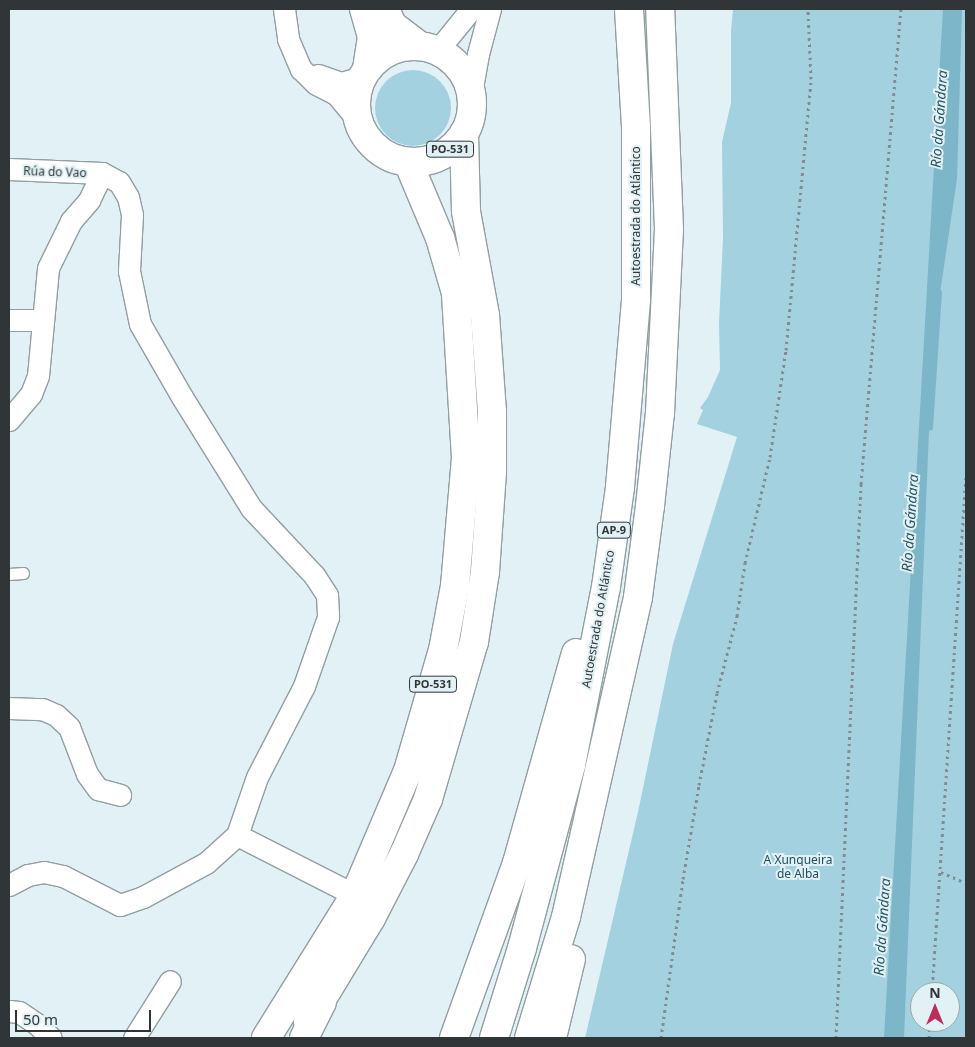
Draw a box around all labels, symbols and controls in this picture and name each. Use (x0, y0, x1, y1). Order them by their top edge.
water label: Río da Gándara (927, 70, 951, 168)
road number: PO-531 (425, 140, 475, 158)
street label: Autoestrada do Atlántico (629, 146, 643, 286)
street label: Rúa do Vao (23, 164, 87, 180)
water label: Río da Gándara (898, 474, 922, 572)
road number: AP-9 (596, 522, 632, 538)
street label: Autoestrada do Atlántico (579, 549, 617, 689)
road number: PO-531 (408, 676, 458, 692)
park label: A Xunqueira de Alba (764, 853, 832, 881)
water label: Río da Gándara (870, 878, 894, 976)
north arrow (910, 982, 960, 1032)
text: N (929, 983, 941, 1002)
scale bar (18, 1000, 154, 1032)
text: 50 m (23, 1009, 58, 1029)

